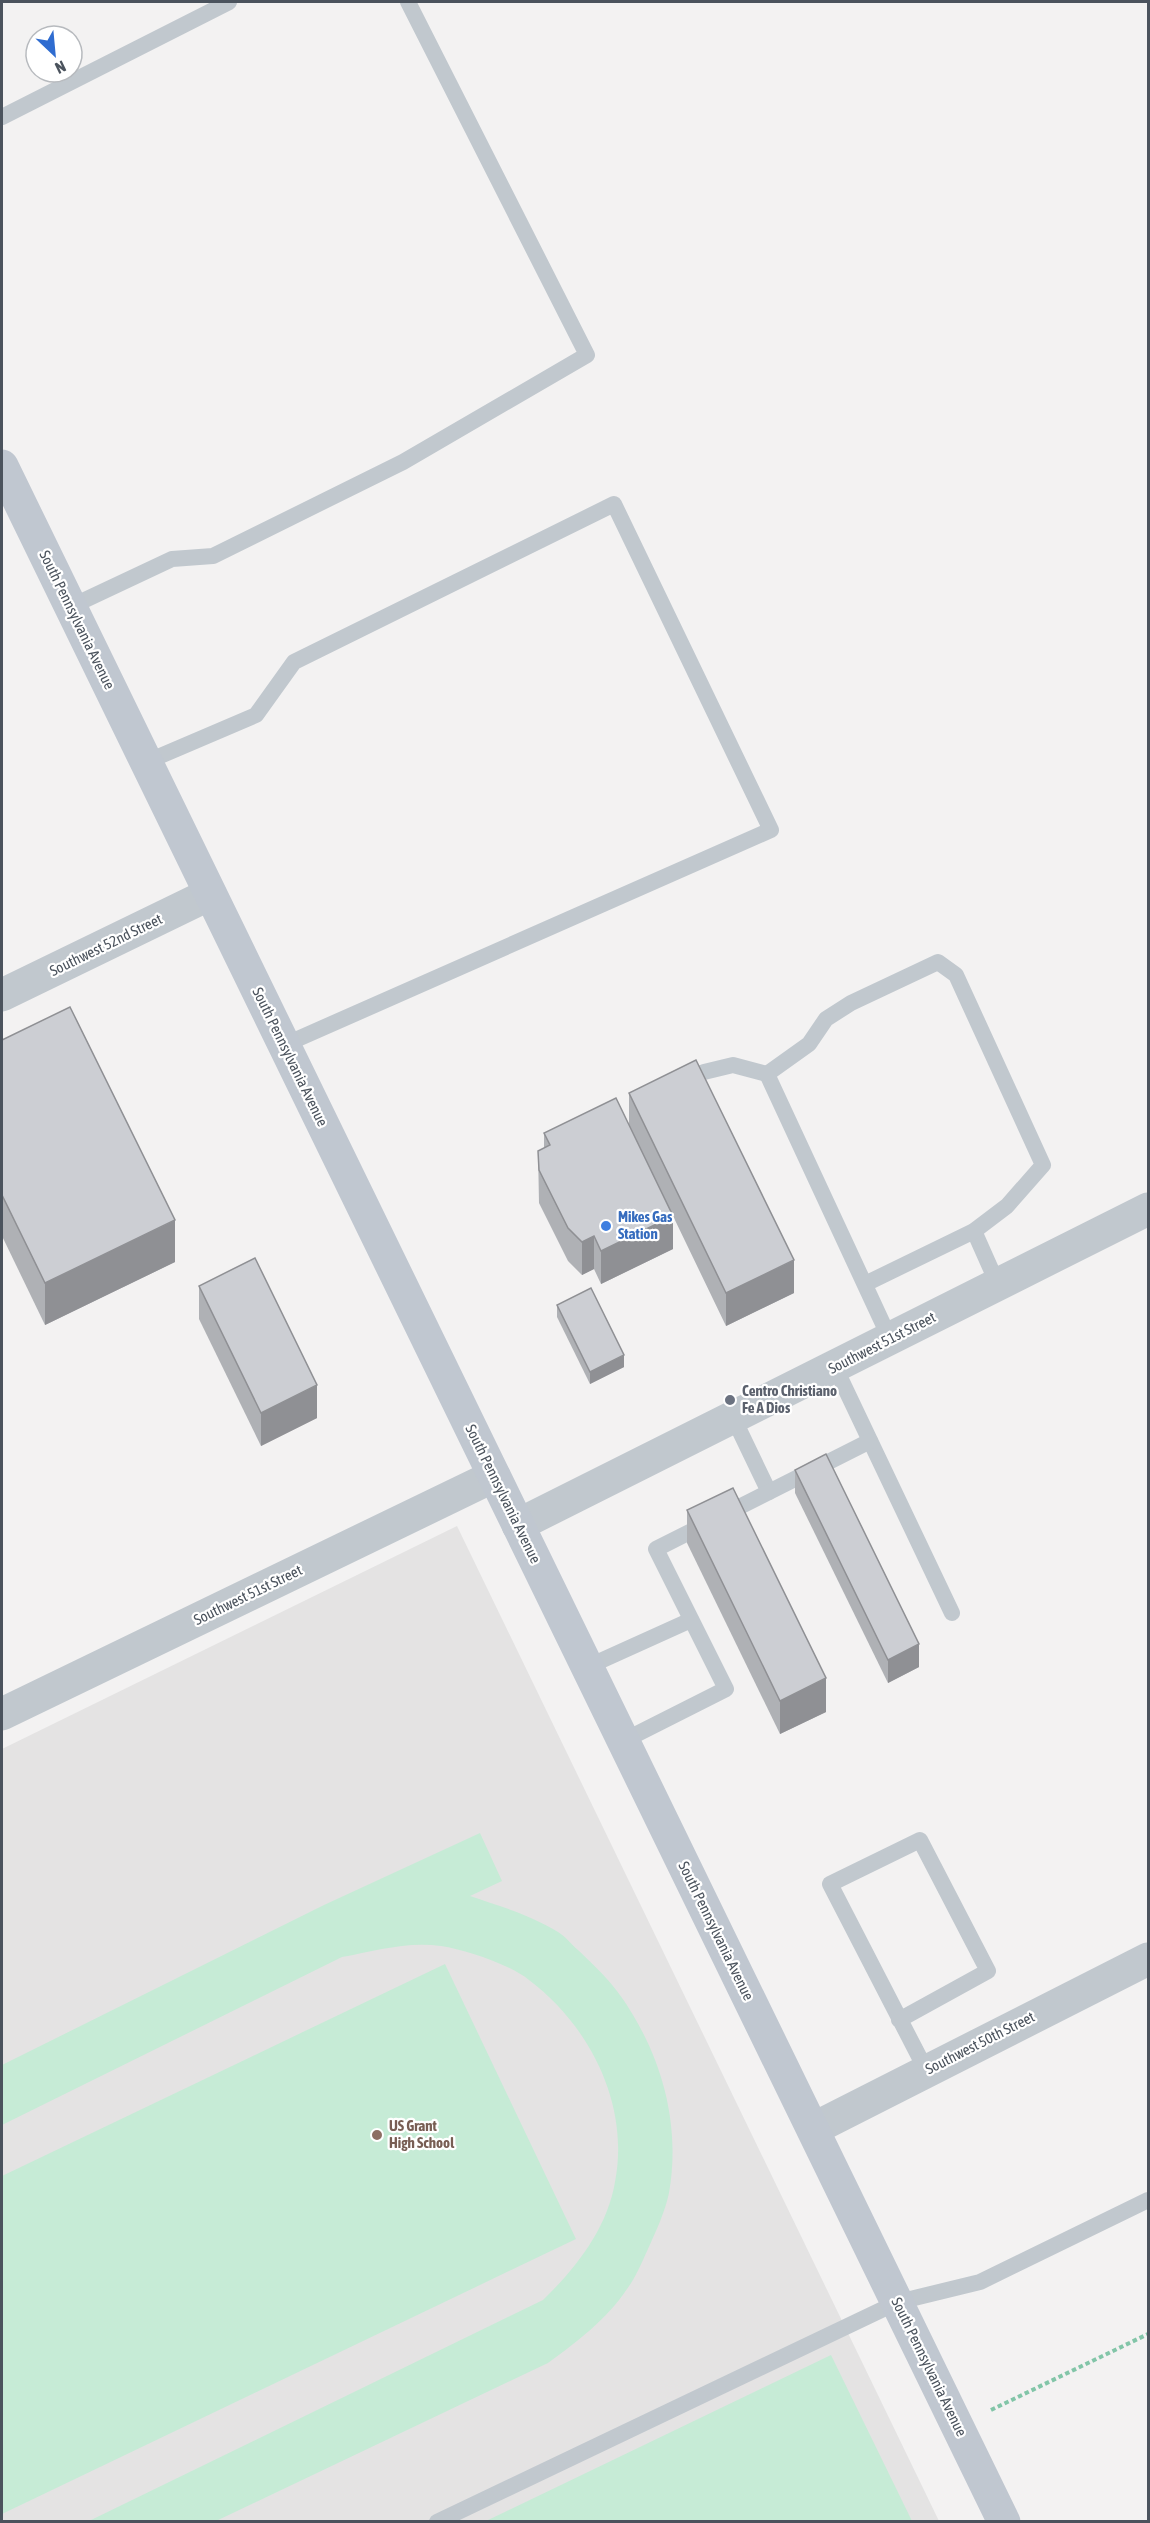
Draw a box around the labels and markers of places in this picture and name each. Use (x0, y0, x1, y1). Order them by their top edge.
place label: Mikes Gas Station (618, 1208, 673, 1242)
marker: Mikes Gas Station (599, 1219, 613, 1233)
place label: Centro Christiano Fe A Dios (742, 1382, 837, 1416)
marker: Centro Christiano Fe A Dios (723, 1393, 737, 1407)
place label: US Grant High School (389, 2117, 455, 2151)
marker: US Grant High School (370, 2128, 384, 2142)

